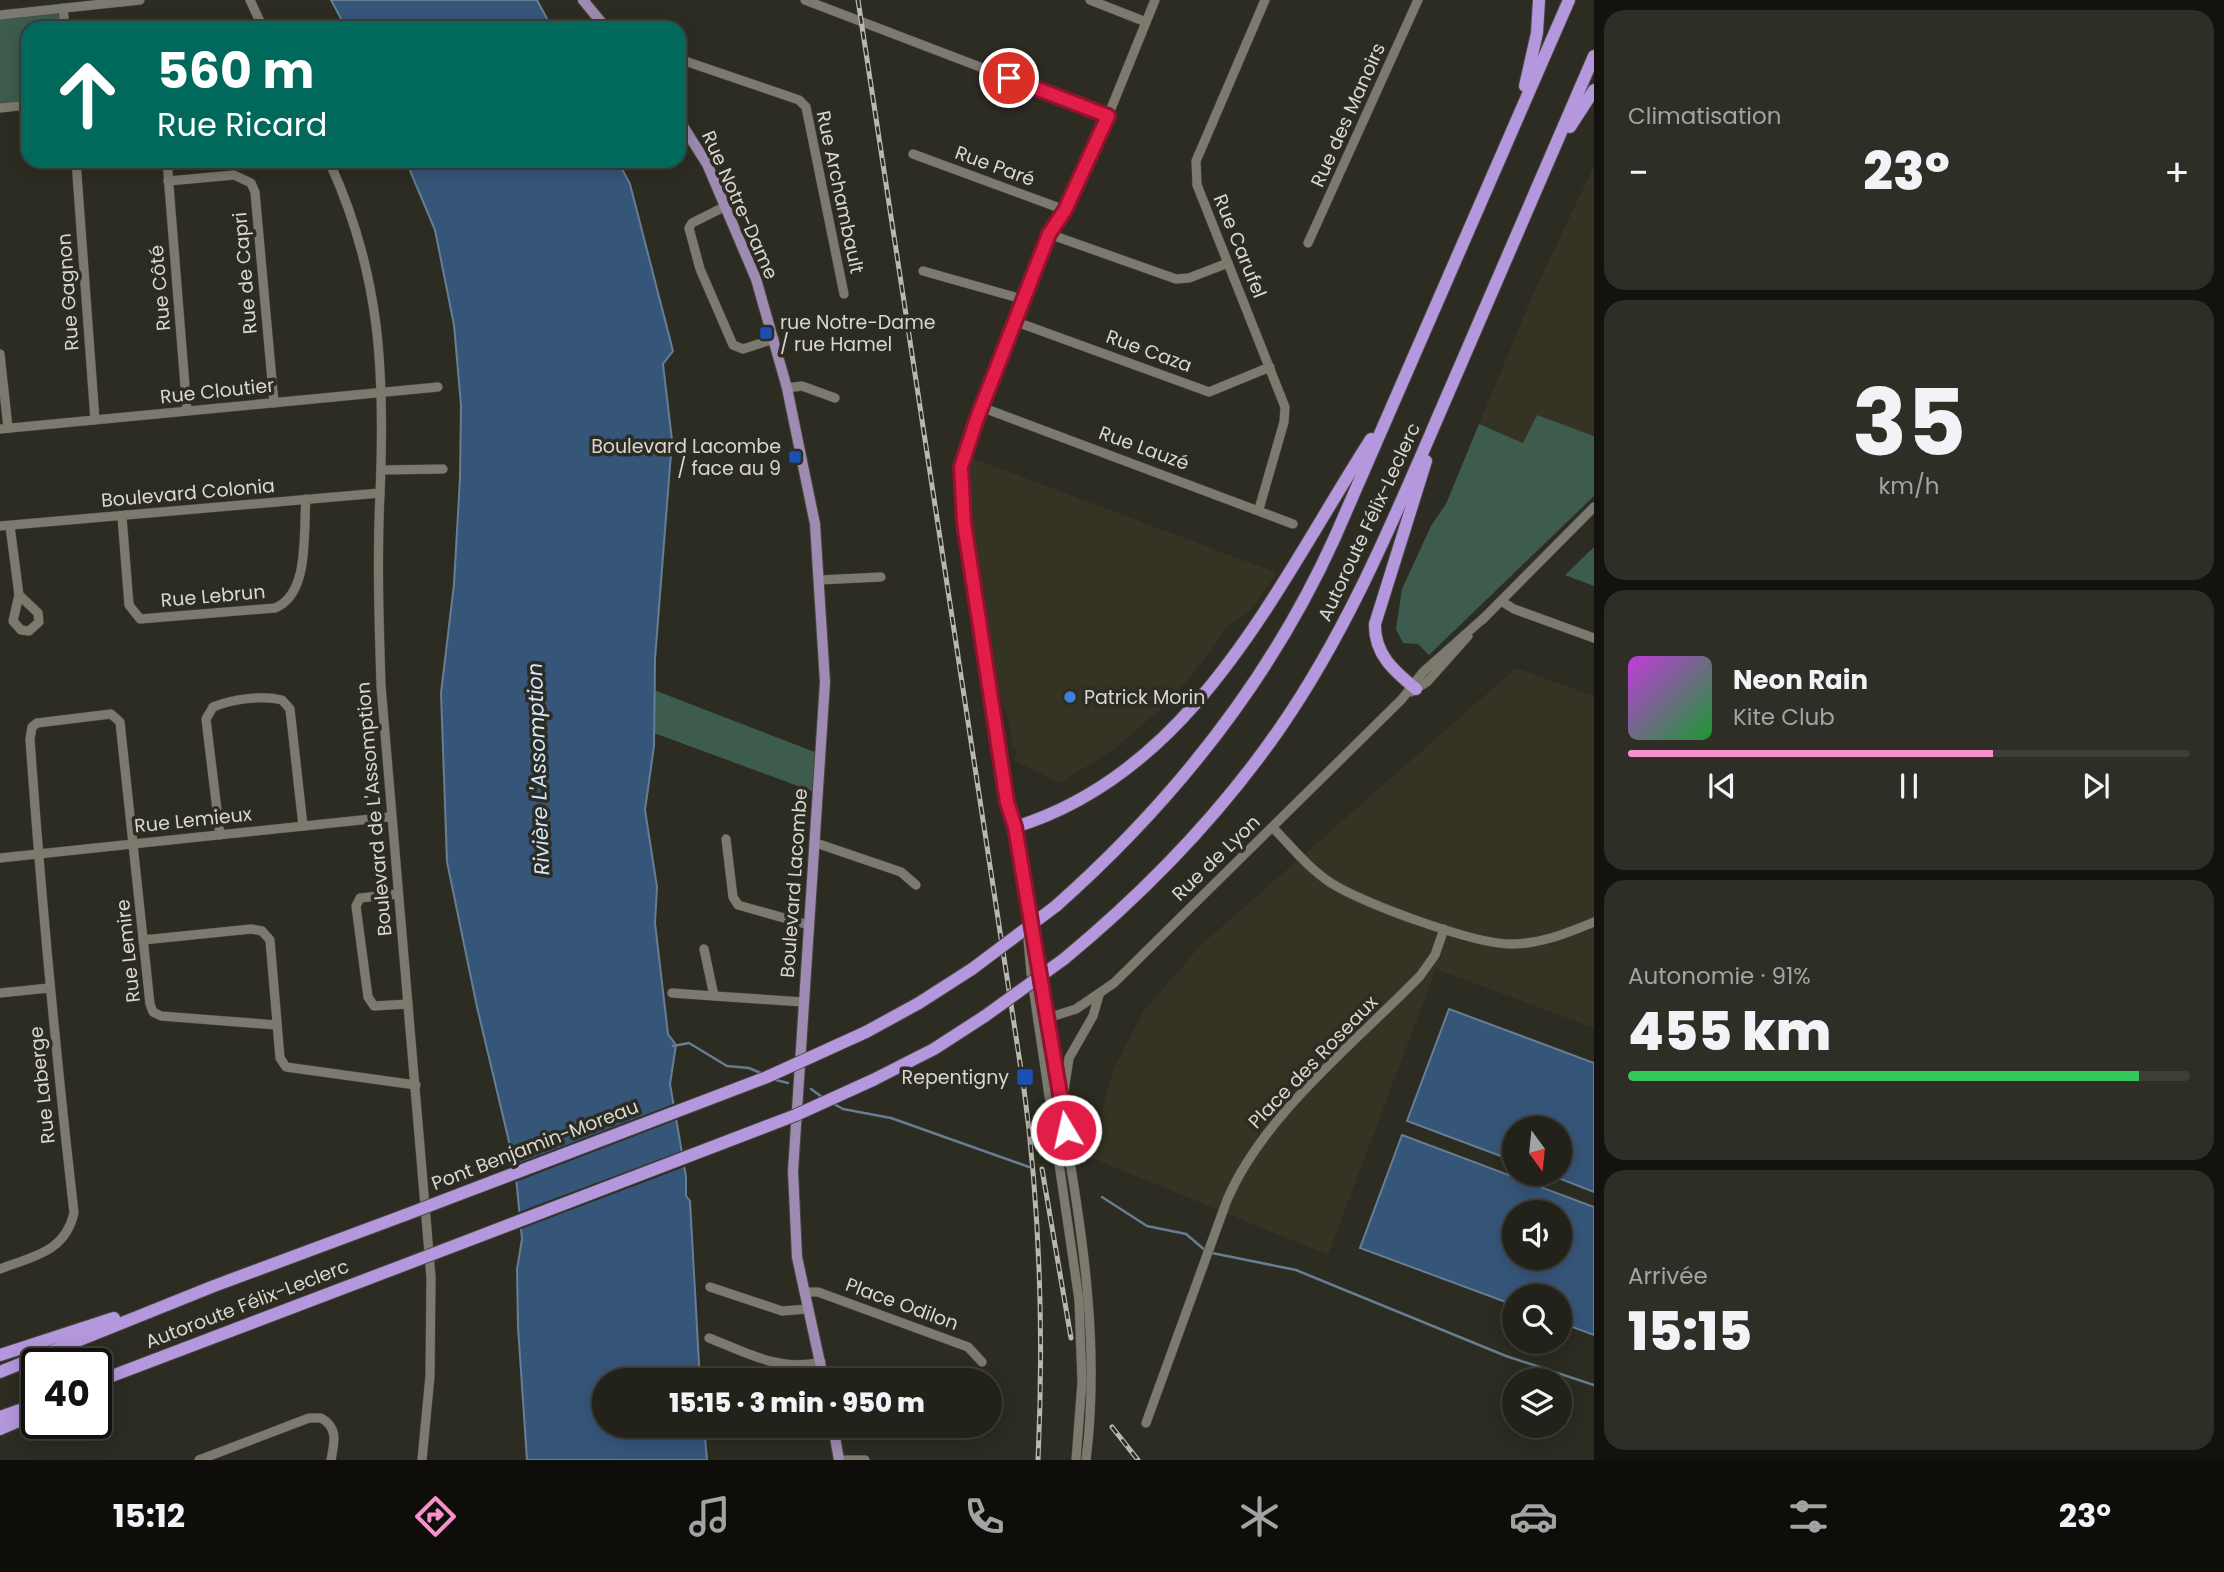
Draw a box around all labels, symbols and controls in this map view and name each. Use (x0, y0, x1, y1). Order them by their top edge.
text: 560 m (157, 37, 314, 105)
street label: Rue des Manoirs (1304, 39, 1392, 191)
pin (979, 48, 1039, 108)
icon: ahead (42, 49, 133, 140)
icon: arrive (990, 59, 1028, 97)
text: Climatisation (1628, 100, 1781, 132)
text: Rue Ricard (157, 102, 327, 147)
street label: Rue Archambault (810, 108, 870, 276)
street label: Rue Notre-Dame (695, 126, 785, 284)
text: 23° (1863, 135, 1950, 208)
street label: Rue Paré (951, 139, 1039, 193)
text: − (1628, 146, 1649, 199)
text: + (2164, 146, 2190, 199)
street label: Rue Carufel (1207, 190, 1273, 302)
street label: Rue de Capri (226, 211, 264, 335)
street label: Rue Gagnon (50, 232, 86, 352)
street label: Rue Côté (143, 244, 177, 332)
place label: rue Notre-Dame / rue Hamel (780, 309, 936, 358)
street label: Rue Caza (1102, 323, 1196, 379)
marker: rue Notre-Dame / rue Hamel (758, 325, 774, 341)
text: 35 (1852, 359, 1966, 487)
street label: Rue Cloutier (159, 372, 275, 410)
street label: Autoroute Félix-Leclerc (1311, 418, 1427, 626)
street label: Rue Lauzé (1095, 419, 1193, 477)
place label: Boulevard Lacombe / face au 9 (591, 433, 781, 482)
marker: Boulevard Lacombe / face au 9 (787, 449, 803, 465)
text: km/h (1878, 470, 1940, 502)
street label: Boulevard Colonia (100, 472, 276, 514)
street label: Rue Lebrun (160, 578, 266, 614)
water label: Rivière L'Assomption (520, 662, 556, 876)
text: Neon Rain (1733, 662, 1868, 698)
street label: Boulevard de L'Assomption (349, 681, 399, 937)
place label: Patrick Morin (1084, 684, 1205, 711)
marker: Patrick Morin (1062, 689, 1078, 705)
text: Kite Club (1733, 701, 1835, 733)
icon: previous (1703, 767, 1741, 805)
icon: pause (1890, 767, 1928, 805)
icon: next (2077, 767, 2115, 805)
street label: Boulevard Lacombe (774, 787, 814, 979)
street label: Rue Lemieux (133, 800, 253, 840)
street label: Rue de Lyon (1166, 809, 1266, 907)
street label: Rue Lemire (109, 898, 147, 1004)
text: Autonomie · 91% (1628, 960, 1811, 992)
street label: Place des Roseaux (1242, 989, 1384, 1135)
text: 455 km (1628, 995, 1831, 1068)
street label: Rue Laberge (22, 1025, 62, 1145)
place label: Repentigny (902, 1064, 1009, 1091)
marker: Repentigny (1015, 1067, 1035, 1087)
street label: Pont Benjamin-Moreau (428, 1093, 642, 1197)
position arrow (1029, 1093, 1103, 1167)
north arrow (1502, 1116, 1572, 1186)
map controls (1502, 1116, 1572, 1438)
button: sound (1502, 1200, 1572, 1270)
street label: Autoroute Félix-Leclerc (141, 1253, 353, 1355)
text: Arrivée (1628, 1260, 1708, 1292)
street label: Place Odilon (842, 1271, 962, 1337)
button: search (1502, 1284, 1572, 1354)
text: 15:15 (1628, 1295, 1752, 1368)
speed limit sign: 40 (21, 1348, 112, 1439)
button: layers (1502, 1368, 1572, 1438)
text: 15:15 · 3 min · 950 m (669, 1385, 925, 1421)
icon: directions (411, 1492, 460, 1541)
icon: music (685, 1492, 734, 1541)
icon: phone (960, 1492, 1009, 1541)
icon: climate (1235, 1492, 1284, 1541)
icon: car (1509, 1492, 1558, 1541)
icon: filters (1784, 1492, 1833, 1541)
text: 15:12 (113, 1493, 185, 1538)
text: 23° (2059, 1493, 2111, 1538)

